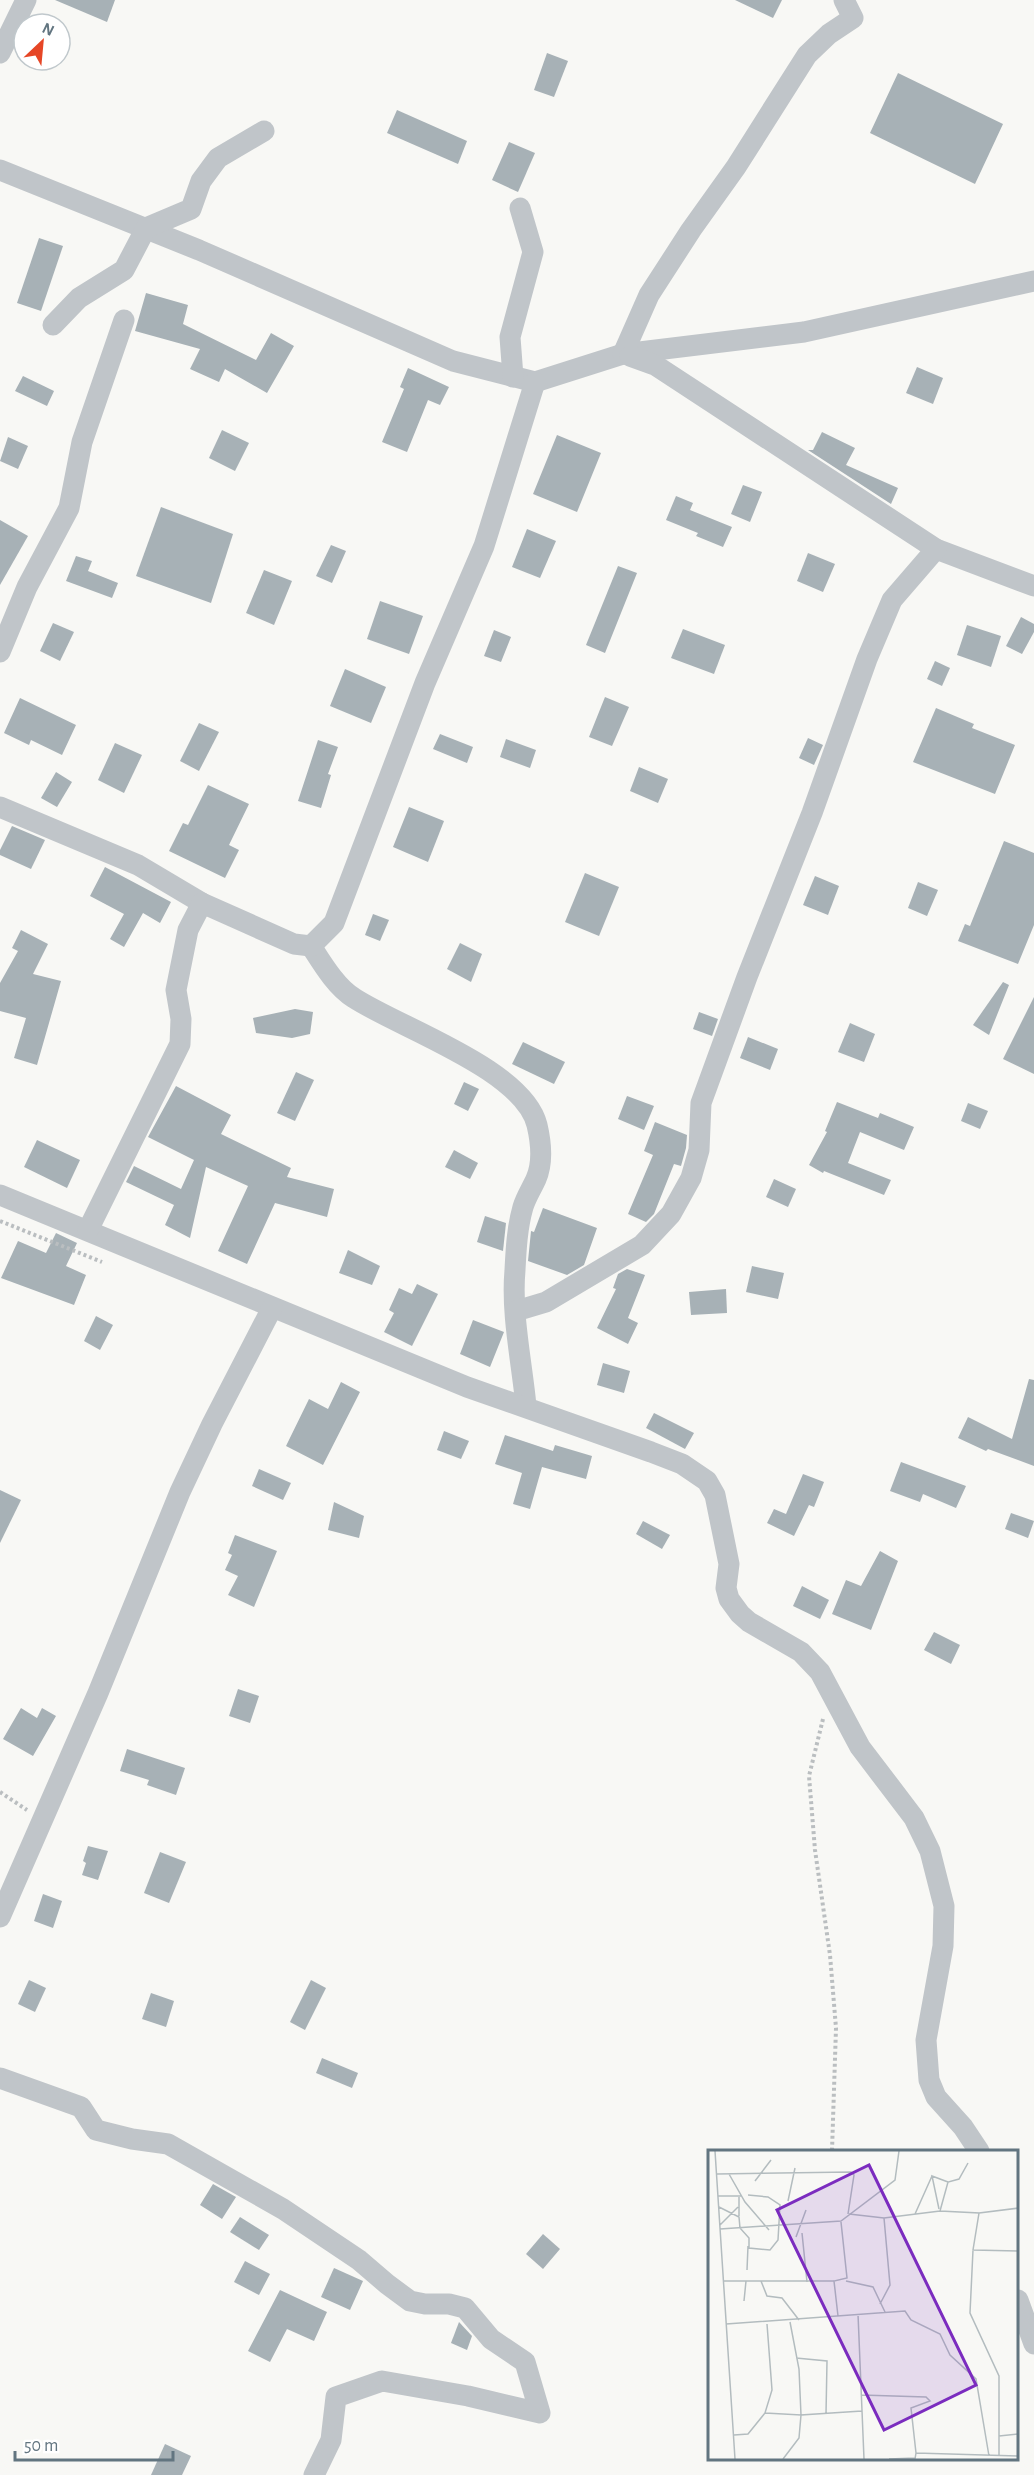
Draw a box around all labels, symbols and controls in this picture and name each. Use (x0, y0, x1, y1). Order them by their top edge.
north arrow (12, 12, 72, 72)
text: N (40, 20, 57, 39)
inset map (708, 2150, 1019, 2460)
scale bar (15, 2424, 172, 2462)
text: 50 m (24, 2437, 58, 2455)

